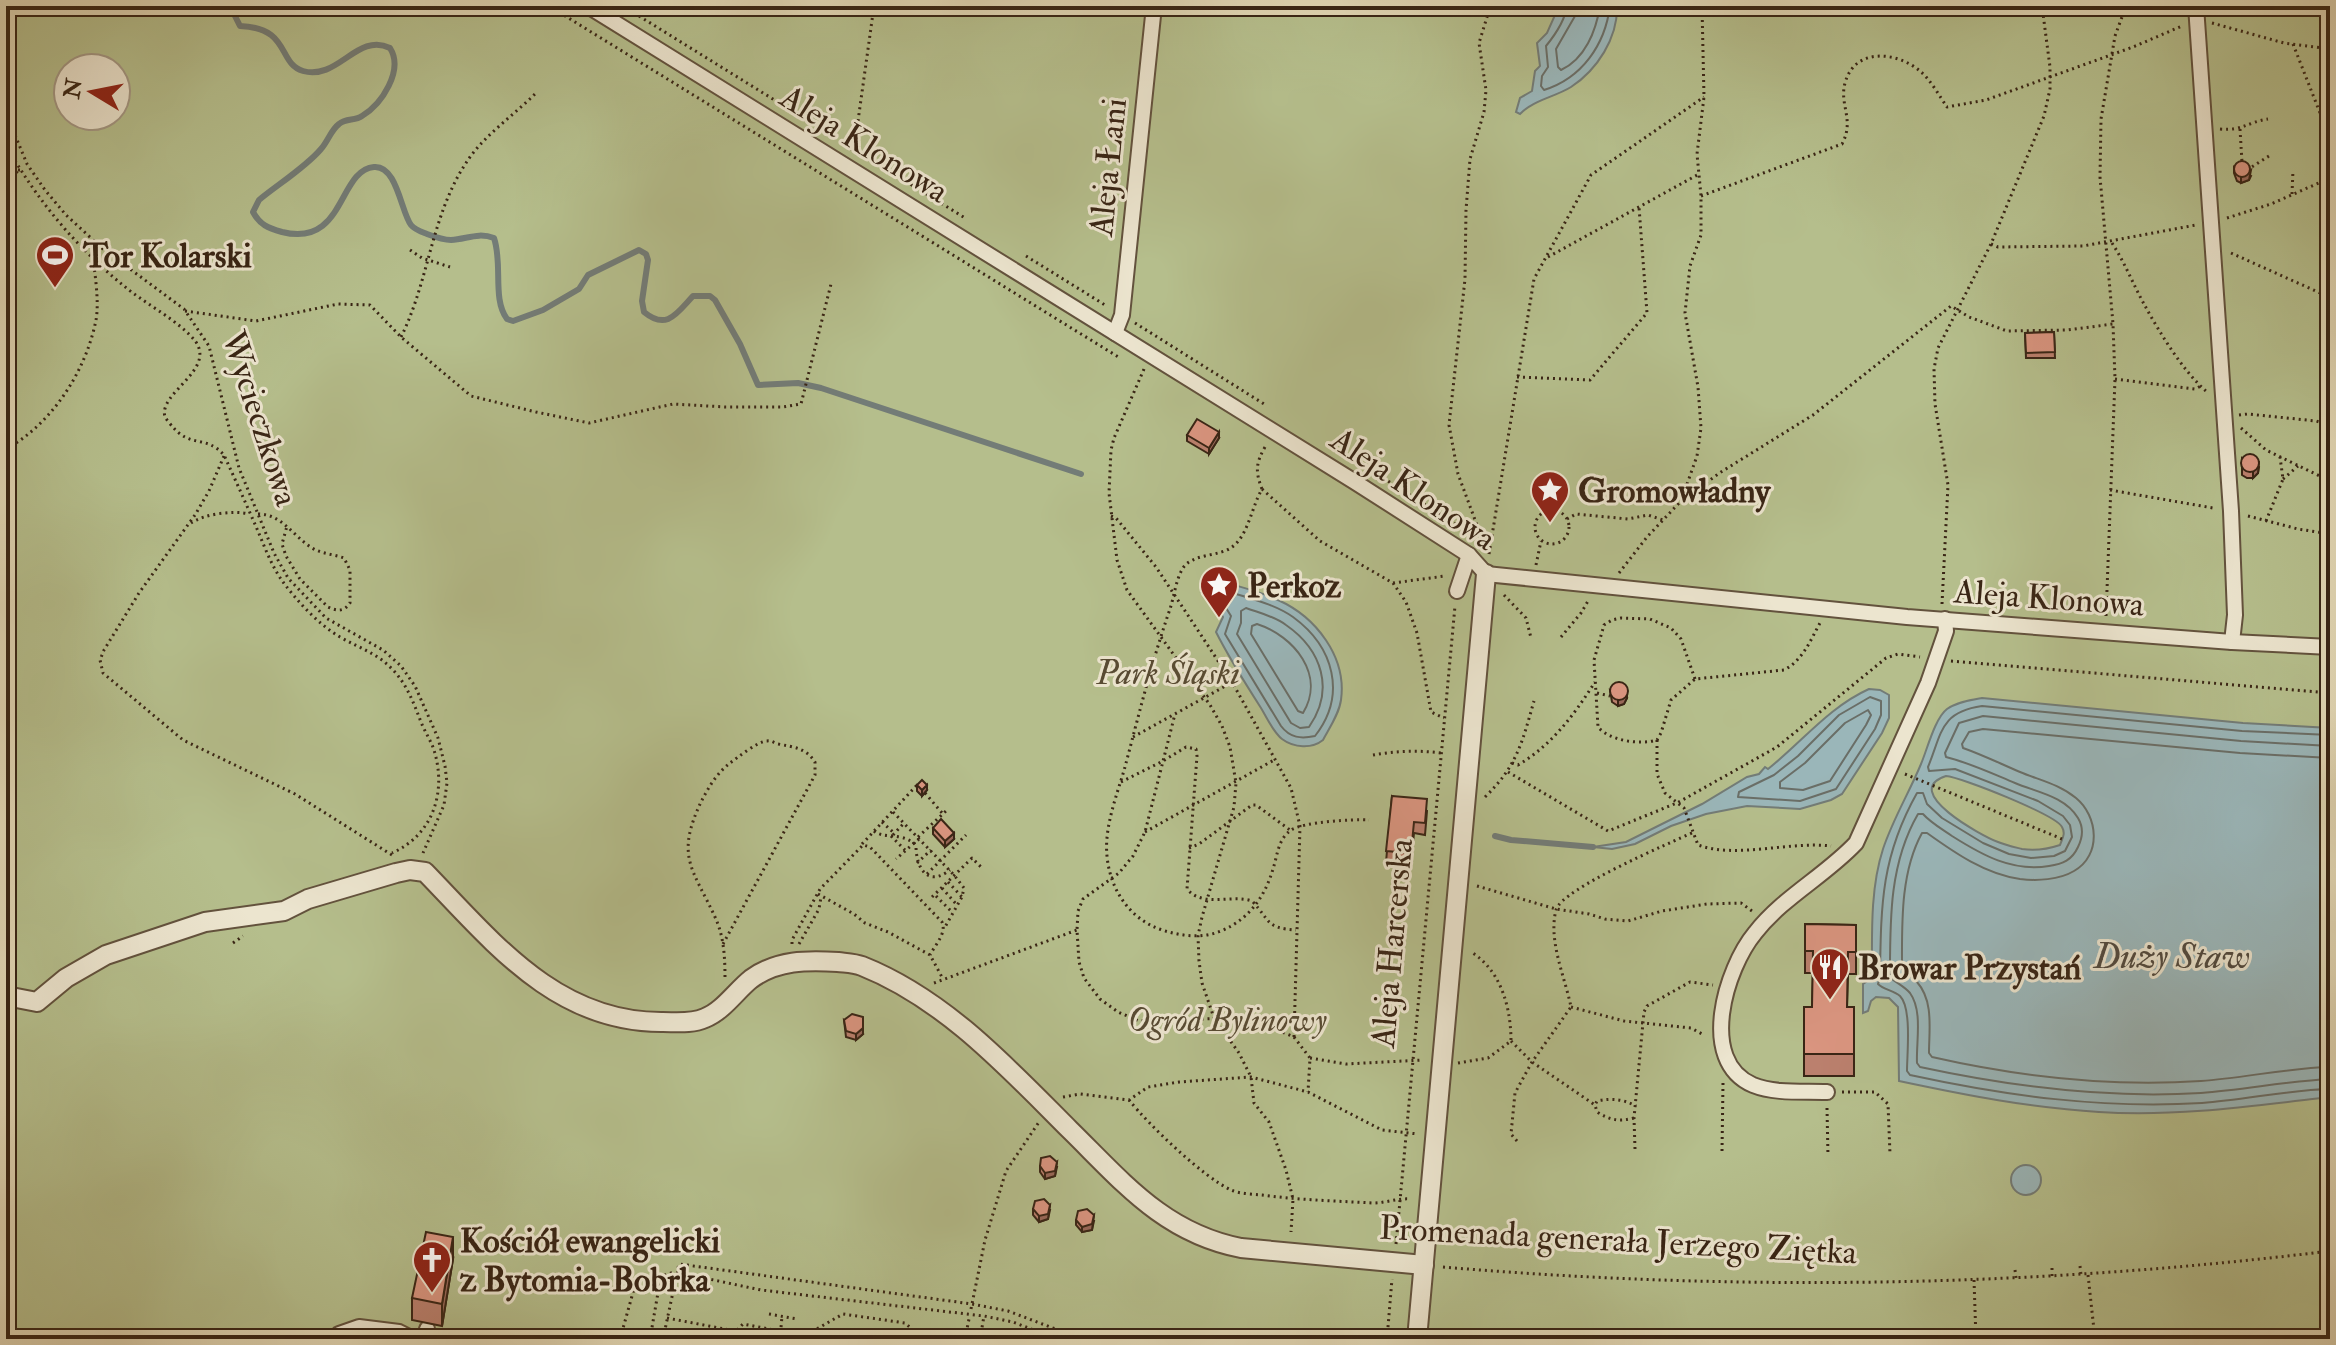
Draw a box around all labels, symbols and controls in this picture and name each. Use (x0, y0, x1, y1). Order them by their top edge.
north arrow (52, 52, 132, 132)
street label: Aleja Klonowa (771, 75, 957, 214)
text: N (58, 76, 89, 102)
street label: Aleja Łani (1080, 96, 1137, 239)
sports icon: Tor Kolarski (34, 234, 76, 289)
place label: Tor Kolarski (82, 235, 252, 278)
street label: Wycieczkowa (211, 325, 308, 512)
street label: Aleja Klonowa (1321, 418, 1505, 561)
place icon: Gromowładny (1529, 469, 1571, 524)
place label: Gromowładny (1578, 470, 1771, 513)
place icon: Perkoz (1198, 564, 1240, 619)
place label: Perkoz (1247, 565, 1342, 608)
street label: Aleja Klonowa (1951, 570, 2146, 627)
park label: Park Śląski (1095, 652, 1240, 695)
street label: Aleja Harcerska (1362, 836, 1423, 1051)
water label: Duży Staw (2092, 934, 2250, 979)
restaurant icon: Browar Przystań (1809, 946, 1851, 1001)
place label: Browar Przystań (1858, 947, 2082, 990)
park label: Ogród Bylinowy (1127, 999, 1327, 1042)
street label: Promenada generała Jerzego Ziętka (1378, 1207, 1859, 1275)
place label: Kościół ewangelicki z Bytomia-Bobrka (460, 1220, 720, 1302)
church icon: Kościół ewangelicki z Bytomia-Bobrka (411, 1239, 453, 1294)

